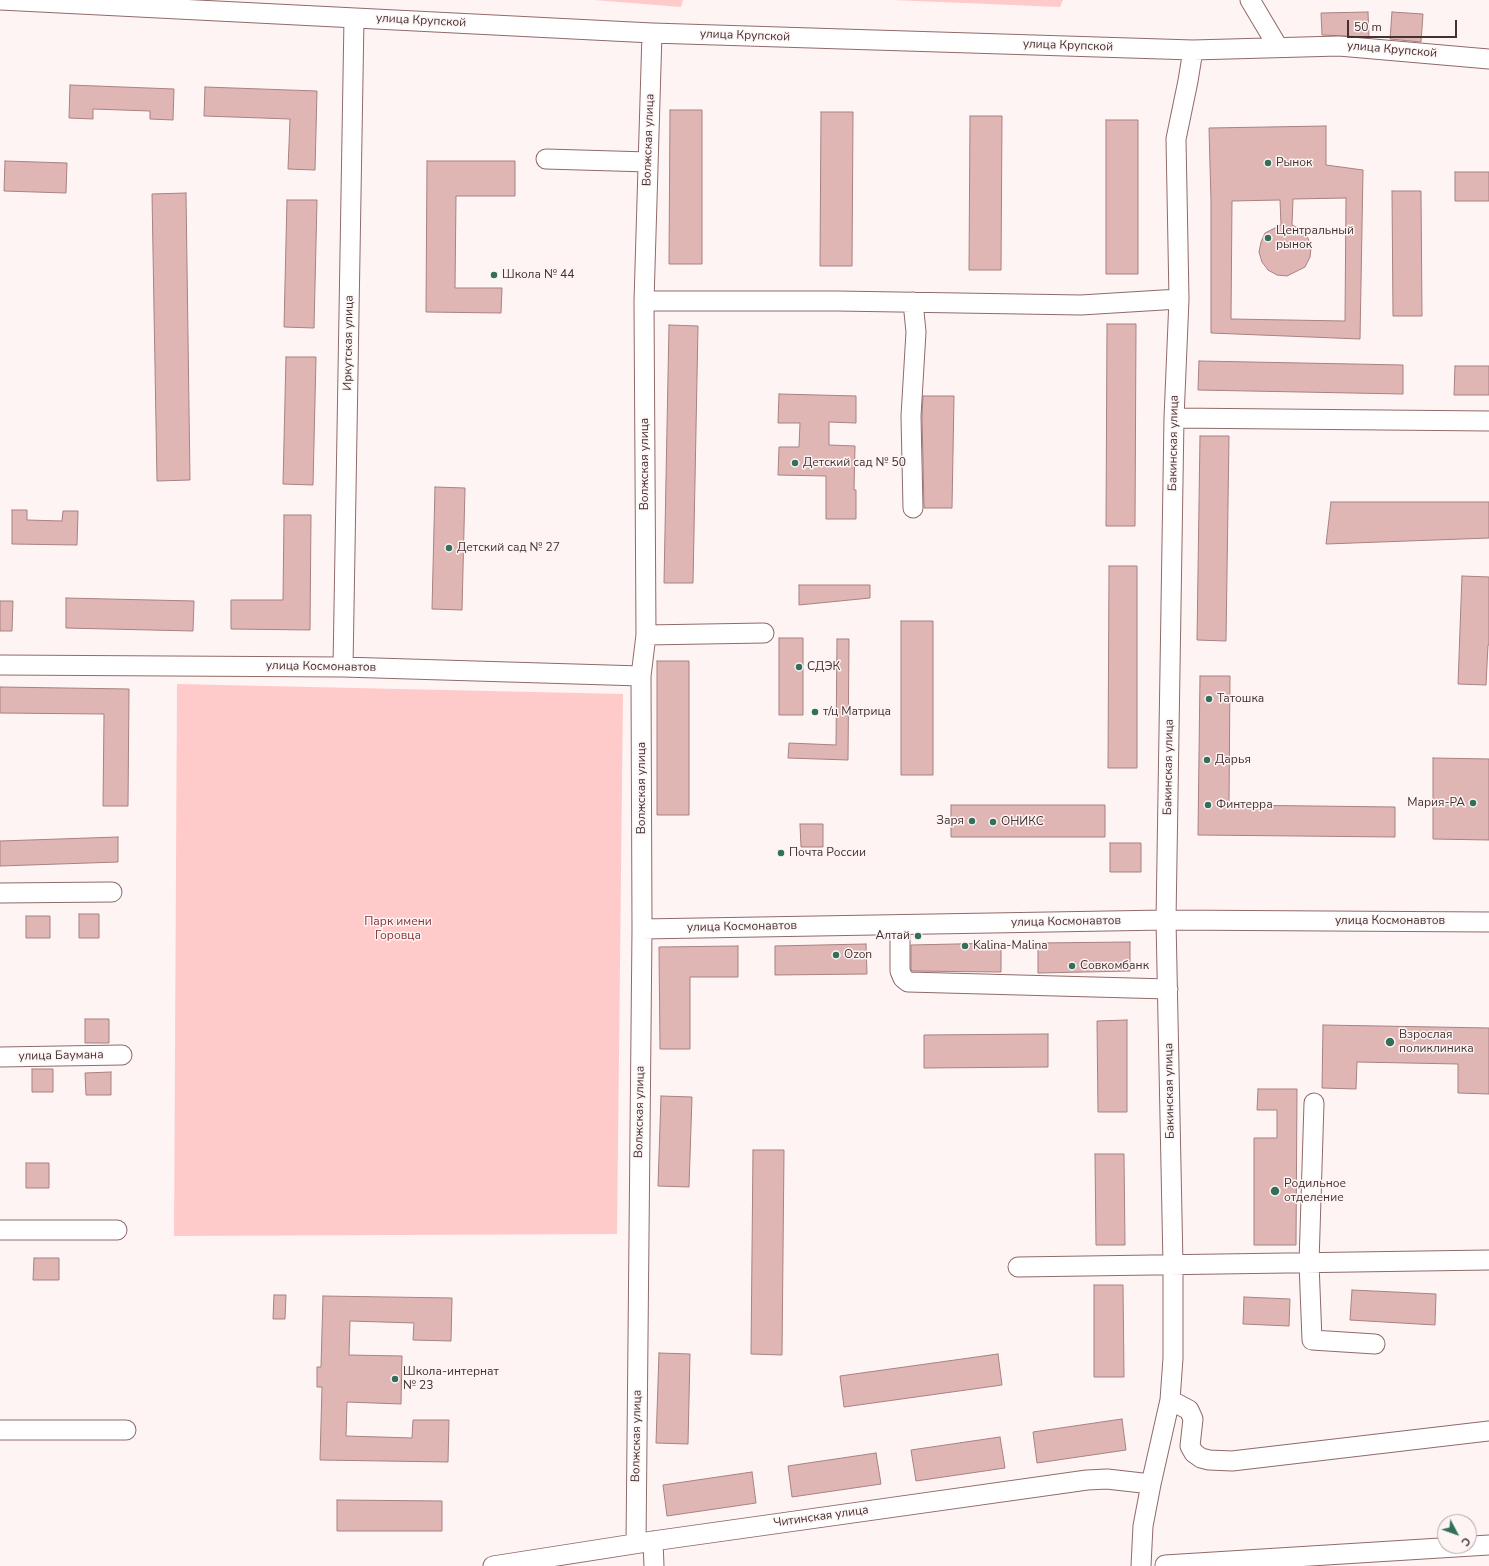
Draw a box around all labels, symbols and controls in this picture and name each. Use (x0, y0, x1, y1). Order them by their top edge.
street label: улица Крупской (376, 11, 466, 31)
scale bar (1349, 12, 1459, 38)
text: 50 m (1354, 19, 1382, 35)
street label: улица Крупской (700, 27, 790, 45)
street label: улица Крупской (1023, 37, 1113, 55)
street label: улица Крупской (1346, 39, 1438, 61)
street label: Волжская улица (640, 93, 658, 187)
place label: Рынок (1276, 156, 1312, 170)
marker: Рынок (1263, 158, 1273, 168)
place label: Центральный рынок (1276, 224, 1354, 252)
marker: Центральный рынок (1263, 233, 1273, 243)
place label: Школа № 44 (502, 268, 574, 282)
marker: Школа № 44 (489, 270, 499, 280)
street label: Иркутская улица (341, 295, 357, 391)
street label: Бакинская улица (1166, 395, 1182, 491)
street label: Волжская улица (638, 418, 652, 510)
place label: Детский сад № 50 (803, 456, 906, 470)
marker: Детский сад № 50 (790, 458, 800, 468)
place label: Детский сад № 27 (457, 541, 560, 555)
marker: Детский сад № 27 (444, 543, 454, 553)
street label: улица Космонавтов (266, 659, 376, 675)
place label: СДЭК (807, 660, 840, 674)
marker: СДЭК (794, 662, 804, 672)
place label: Татошка (1217, 692, 1264, 706)
marker: Татошка (1204, 694, 1214, 704)
place label: т/ц Матрица (823, 705, 891, 719)
marker: т/ц Матрица (810, 707, 820, 717)
street label: Бакинская улица (1161, 719, 1177, 815)
street label: Волжская улица (635, 742, 649, 834)
place label: Дарья (1215, 753, 1251, 767)
marker: Дарья (1202, 755, 1212, 765)
place label: Мария-РА (1407, 796, 1465, 810)
place label: Финтерра (1216, 798, 1273, 812)
marker: Мария-РА (1468, 798, 1478, 808)
marker: Финтерра (1203, 800, 1213, 810)
place label: Заря (936, 814, 964, 828)
place label: ОНИКС (1001, 815, 1044, 829)
marker: Заря (967, 816, 977, 826)
marker: ОНИКС (988, 817, 998, 827)
place label: Почта России (789, 846, 866, 860)
marker: Почта России (776, 848, 786, 858)
street label: улица Космонавтов (1011, 914, 1121, 930)
street label: улица Космонавтов (1335, 914, 1445, 928)
park label: Парк имени Горовца (364, 915, 432, 943)
street label: улица Космонавтов (687, 919, 797, 935)
place label: Алтай (876, 929, 910, 943)
marker: Алтай (913, 931, 923, 941)
place label: Kalina-Malina (973, 939, 1048, 953)
marker: Kalina-Malina (960, 941, 970, 951)
place label: Ozon (844, 948, 872, 962)
marker: Ozon (831, 950, 841, 960)
place label: Совкомбанк (1080, 959, 1149, 973)
marker: Совкомбанк (1067, 961, 1077, 971)
place label: Взрослая поликлиника (1399, 1028, 1474, 1056)
marker: Взрослая поликлиника (1384, 1036, 1396, 1048)
street label: Бакинская улица (1162, 1043, 1178, 1139)
street label: улица Баумана (18, 1048, 104, 1064)
street label: Волжская улица (632, 1066, 648, 1158)
place label: Родильное отделение (1284, 1177, 1346, 1205)
marker: Родильное отделение (1269, 1185, 1281, 1197)
place label: Школа-интернат № 23 (403, 1365, 499, 1393)
marker: Школа-интернат № 23 (390, 1374, 400, 1384)
street label: Волжская улица (629, 1390, 645, 1482)
street label: Читинская улица (772, 1503, 870, 1531)
north arrow (1437, 1514, 1477, 1554)
text: С (1458, 1534, 1474, 1549)

